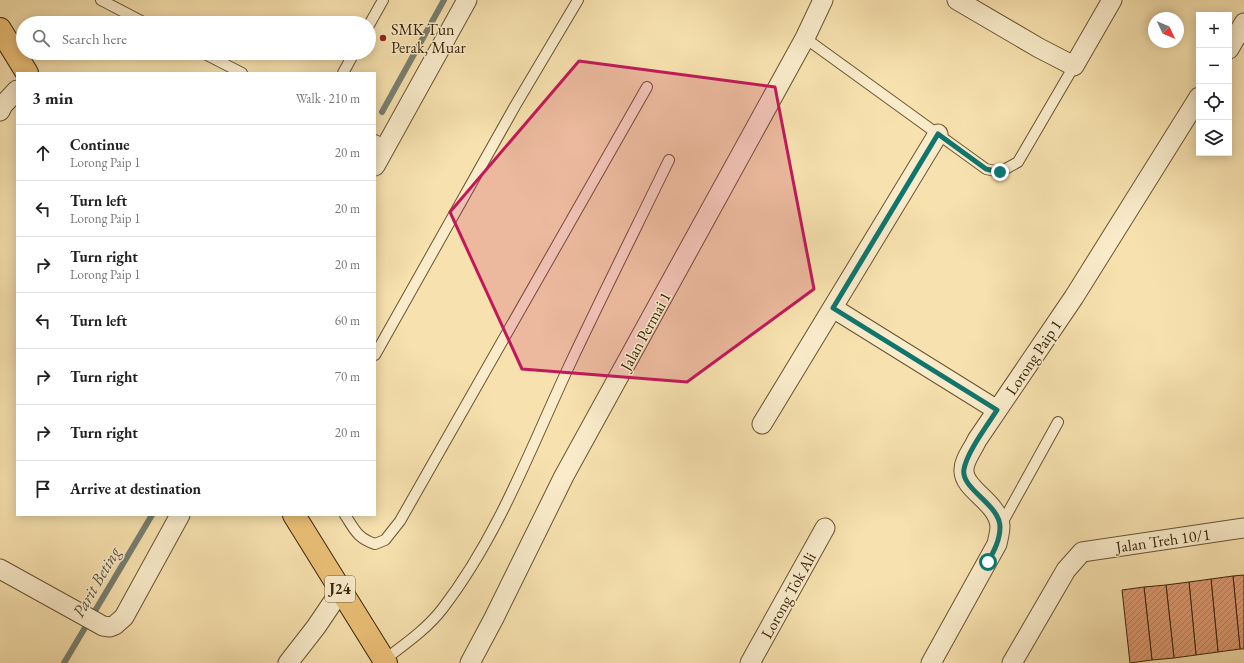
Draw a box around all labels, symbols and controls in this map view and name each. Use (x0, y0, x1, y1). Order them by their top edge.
north arrow (1148, 12, 1184, 48)
map controls (1196, 12, 1232, 156)
button: + (1196, 12, 1232, 48)
search box (16, 16, 376, 60)
place label: SMK Tun Perak, Muar (391, 19, 467, 58)
icon: search (30, 27, 52, 49)
text: Search here (62, 29, 127, 48)
marker: SMK Tun Perak, Muar (378, 33, 388, 43)
button: − (1196, 48, 1232, 84)
button: locate (1196, 84, 1232, 120)
text: 3 min (32, 87, 73, 109)
text: Walk · 210 m (296, 90, 360, 107)
button: layers (1196, 120, 1232, 156)
text: Continue (70, 135, 130, 154)
icon: ahead (32, 142, 54, 164)
text: 20 m (335, 144, 360, 161)
text: Lorong Paip 1 (70, 154, 140, 171)
route end (991, 163, 1009, 181)
text: Turn left (70, 191, 127, 210)
icon: left (32, 198, 54, 220)
text: 20 m (335, 200, 360, 217)
text: Lorong Paip 1 (70, 210, 140, 227)
text: Turn right (70, 247, 138, 266)
icon: right (32, 254, 54, 276)
text: 20 m (335, 256, 360, 273)
text: Lorong Paip 1 (70, 266, 140, 283)
street label: Jalan Permai 1 (614, 288, 676, 376)
icon: left (32, 310, 54, 332)
text: Turn left (70, 311, 127, 330)
text: 60 m (335, 312, 360, 329)
street label: Lorong Paip 1 (1000, 315, 1066, 399)
icon: right (32, 366, 54, 388)
text: Turn right (70, 367, 138, 386)
text: 70 m (335, 368, 360, 385)
icon: right (32, 422, 54, 444)
text: Turn right (70, 423, 138, 442)
text: 20 m (335, 424, 360, 441)
icon: arrive (32, 478, 54, 500)
text: Arrive at destination (70, 479, 201, 498)
street label: Jalan Treh 10/1 (1112, 523, 1212, 558)
water label: Parit Beting (67, 542, 125, 621)
street label: Lorong Tok Ali (756, 548, 821, 642)
route start (979, 553, 997, 571)
road number: J24 (325, 576, 355, 602)

